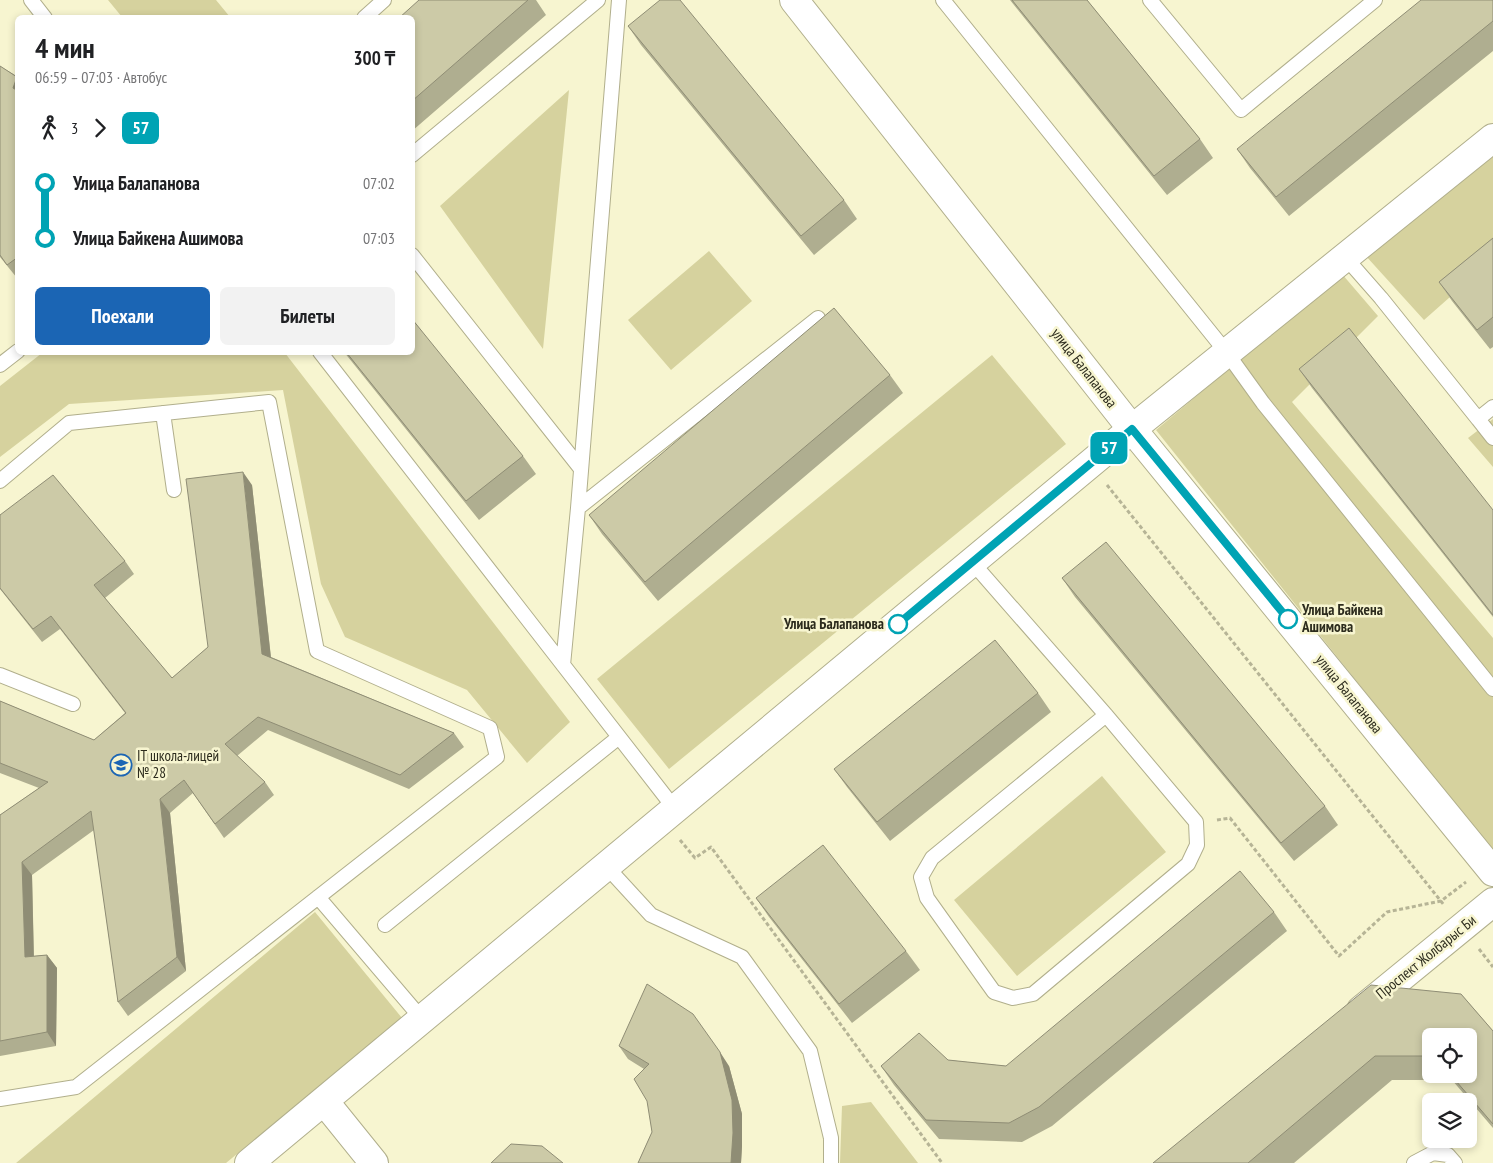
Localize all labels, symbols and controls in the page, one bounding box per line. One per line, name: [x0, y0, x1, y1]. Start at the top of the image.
text: 4 мин: [35, 29, 95, 66]
text: 300 ₸: [353, 46, 395, 70]
text: 06:59 – 07:03 · Автобус: [35, 67, 167, 87]
icon: walk: [35, 114, 63, 142]
icon: forward: [86, 114, 114, 142]
text: 57: [132, 116, 149, 139]
text: 3: [71, 118, 78, 138]
text: Улица Балапанова: [73, 171, 200, 195]
text: 07:02: [363, 173, 395, 193]
text: Улица Байкена Ашимова: [73, 226, 243, 250]
text: 07:03: [363, 228, 395, 248]
button: Поехали: [35, 287, 210, 345]
button: Билеты: [220, 287, 395, 345]
street label: улица Балапанова: [1047, 324, 1121, 411]
line badge: 57: [1086, 432, 1132, 464]
text: 57: [1100, 436, 1118, 459]
place label: Улица Байкена Ашимова: [1301, 600, 1383, 636]
marker: Улица Байкена Ашимова: [1278, 609, 1298, 629]
place label: Улица Балапанова: [783, 614, 884, 633]
marker: Улица Балапанова: [888, 614, 908, 634]
street label: улица Балапанова: [1312, 650, 1387, 737]
place label: IT школа-лицей № 28: [137, 746, 219, 782]
school or university icon: IT школа-лицей № 28: [109, 753, 133, 777]
street label: Проспект Жолбарыс Би: [1372, 910, 1480, 1003]
map controls: [1422, 1028, 1477, 1148]
button: locate: [1422, 1028, 1477, 1083]
button: layers: [1422, 1093, 1477, 1148]

